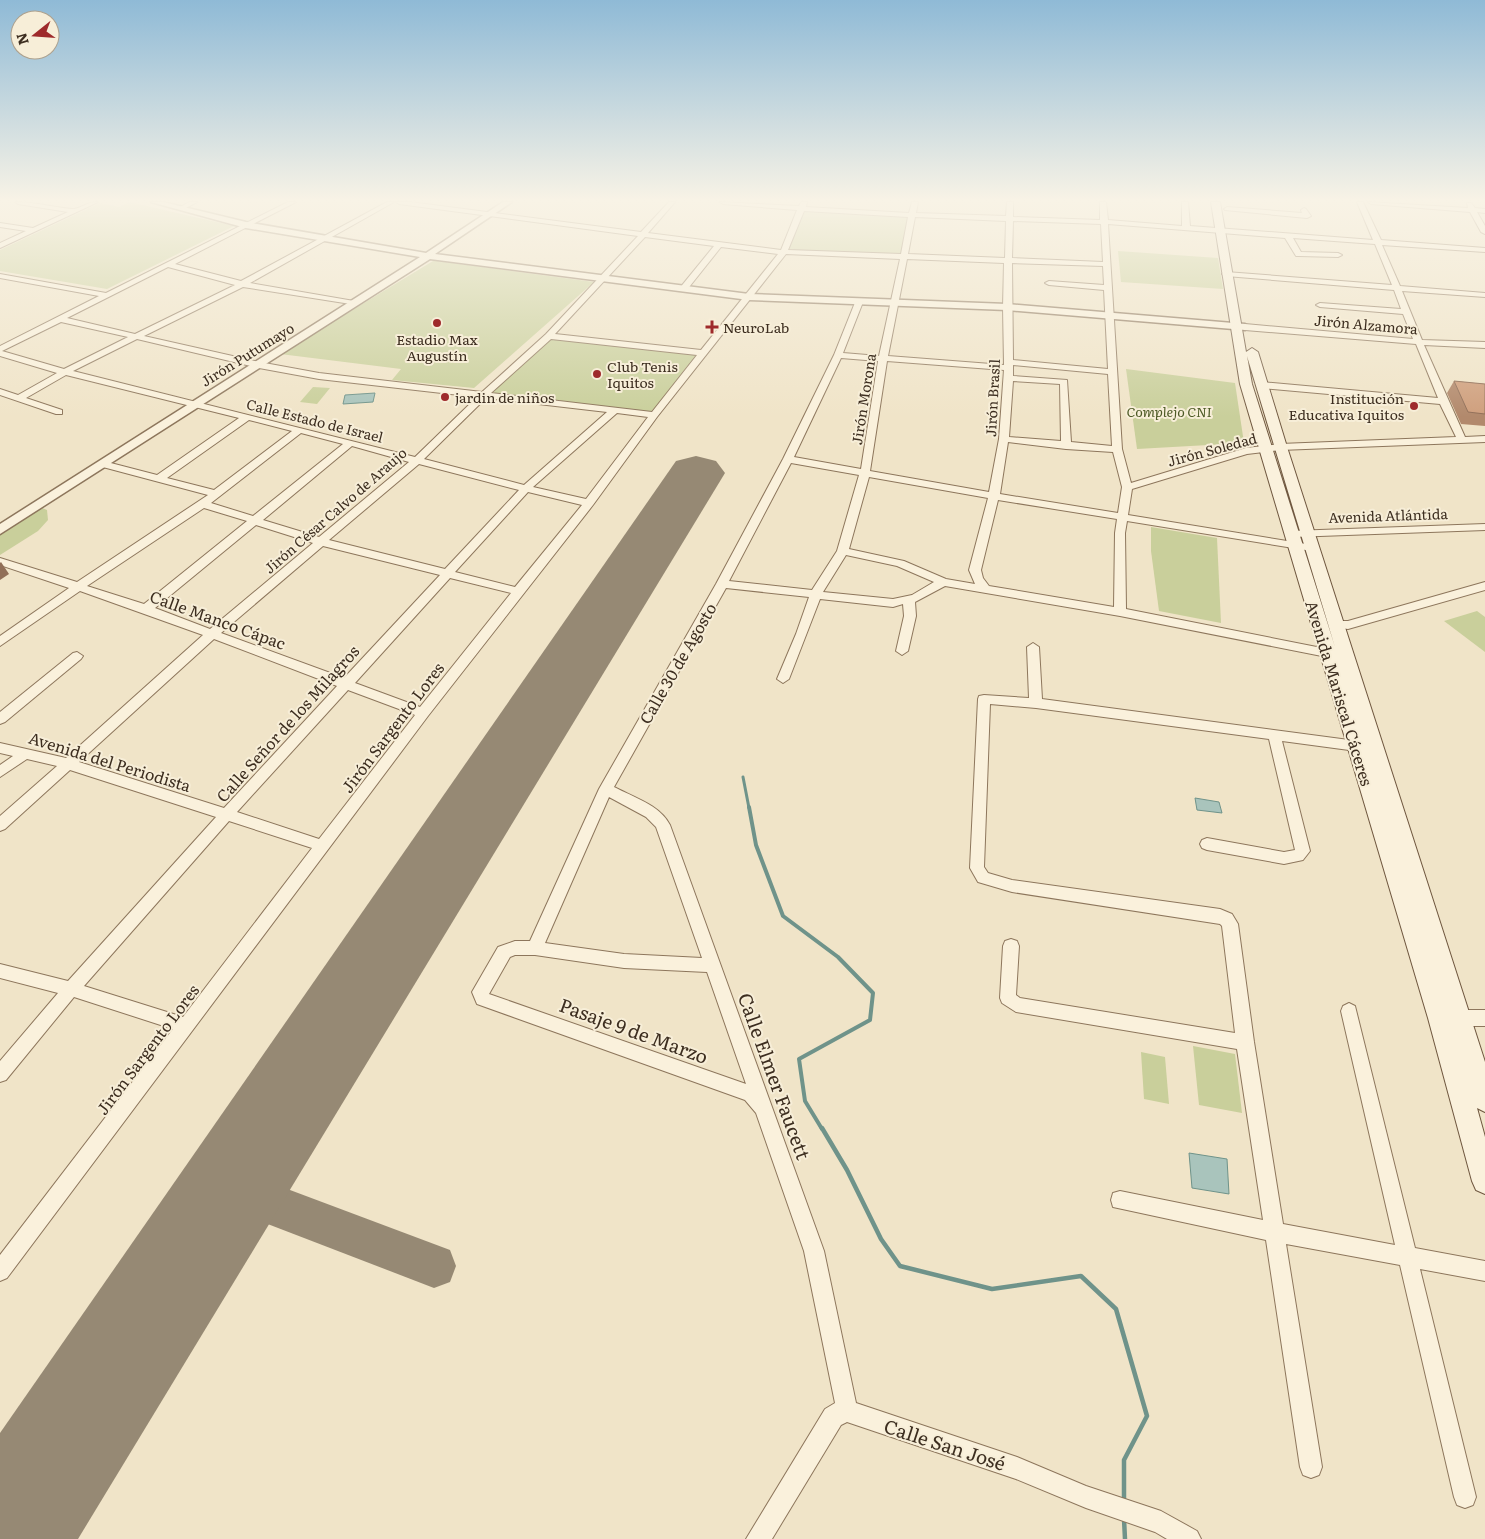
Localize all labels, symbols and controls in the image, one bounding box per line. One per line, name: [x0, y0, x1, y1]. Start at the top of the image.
north arrow: [10, 10, 60, 60]
text: N: [10, 30, 33, 48]
street label: Jirón Alzamora: [1313, 310, 1419, 339]
street label: Jirón Putumayo: [197, 317, 297, 391]
marker: Estadio Max Augustín: [431, 317, 443, 329]
place label: NeuroLab: [723, 317, 789, 337]
marker: NeuroLab: [705, 320, 719, 334]
place label: Estadio Max Augustín: [396, 329, 478, 365]
street label: Jirón Morona: [846, 351, 880, 446]
place label: Club Tenis Iquitos: [607, 356, 678, 392]
street label: Jirón Brasil: [980, 358, 1004, 437]
marker: Club Tenis Iquitos: [591, 368, 603, 380]
place label: jardin de niños: [455, 387, 554, 407]
place label: Institución Educativa Iquitos: [1289, 388, 1404, 424]
marker: jardin de niños: [439, 391, 451, 403]
street label: Calle Estado de Israel: [244, 393, 386, 447]
marker: Institución Educativa Iquitos: [1408, 400, 1420, 412]
park label: Complejo CNI: [1126, 401, 1212, 421]
street label: Jirón Soledad: [1165, 427, 1259, 471]
street label: Jirón César Calvo de Araujo: [259, 442, 411, 578]
street label: Avenida Atlántida: [1328, 503, 1449, 527]
street label: Calle Manco Cápac: [147, 583, 289, 655]
street label: Avenida Mariscal Cáceres: [1300, 597, 1380, 789]
street label: Calle 30 de Agosto: [633, 598, 721, 728]
street label: Calle Señor de los Milagros: [210, 639, 364, 807]
street label: Jirón Sargento Lores: [335, 657, 449, 797]
street label: Avenida del Periodista: [26, 725, 194, 797]
street label: Jirón Sargento Lores: [90, 979, 204, 1119]
street label: Calle Elmer Faucett: [732, 989, 818, 1164]
street label: Pasaje 9 de Marzo: [556, 990, 712, 1070]
street label: Calle San José: [881, 1411, 1009, 1477]

